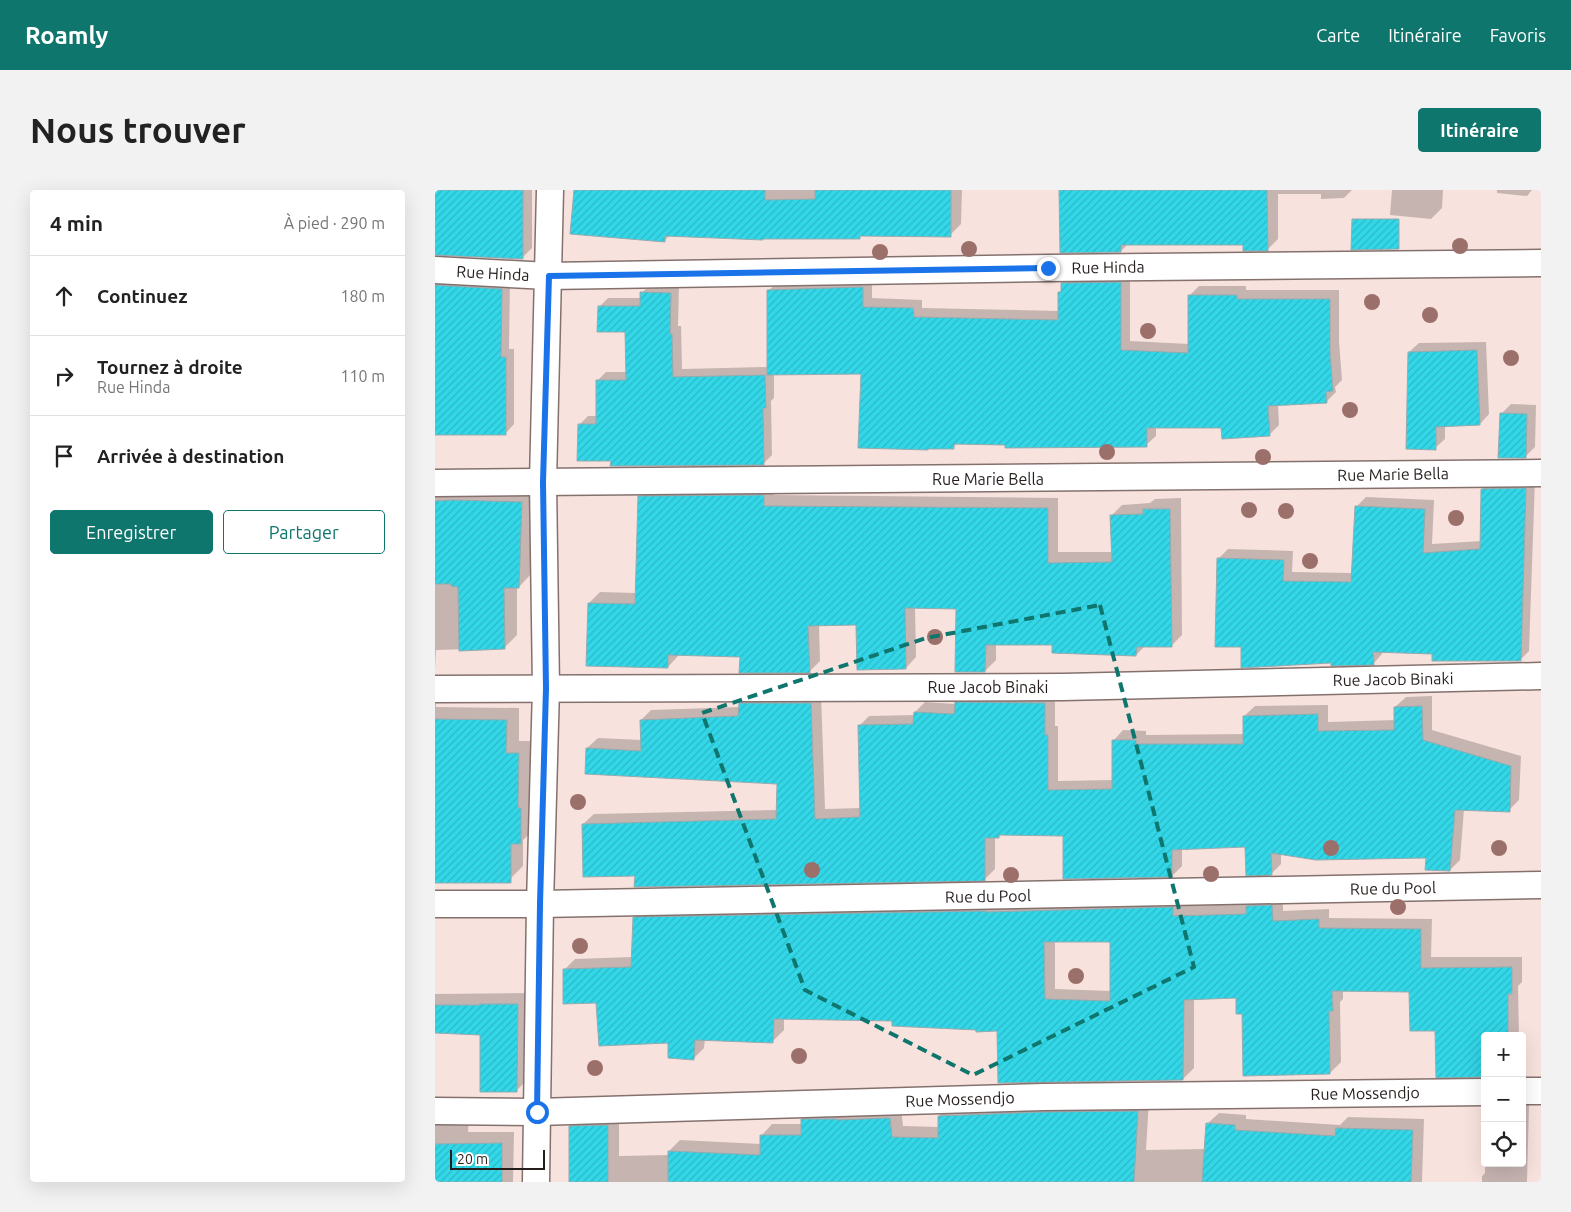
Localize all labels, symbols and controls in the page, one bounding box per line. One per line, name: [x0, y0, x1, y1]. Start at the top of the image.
text: Roamly: [25, 22, 108, 49]
text: Carte: [1316, 25, 1360, 45]
text: Itinéraire: [1388, 25, 1462, 45]
text: Favoris: [1490, 25, 1546, 45]
button: Itinéraire: [1418, 108, 1541, 152]
text: Nous trouver: [30, 110, 246, 150]
text: 4 min: [50, 211, 103, 235]
text: À pied · 290 m: [284, 214, 385, 232]
route end: [1037, 257, 1060, 280]
street label: Rue Hinda: [1071, 257, 1145, 277]
street label: Rue Hinda: [456, 262, 530, 284]
icon: ahead: [50, 282, 78, 310]
text: Continuez: [97, 285, 187, 307]
text: 180 m: [340, 287, 385, 305]
text: Tournez à droite: [97, 356, 243, 378]
icon: right: [50, 362, 78, 390]
text: 110 m: [340, 367, 385, 385]
text: Rue Hinda: [97, 378, 170, 396]
icon: arrive: [50, 442, 78, 470]
text: Arrivée à destination: [97, 445, 284, 467]
street label: Rue Marie Bella: [1337, 464, 1449, 484]
street label: Rue Marie Bella: [932, 470, 1044, 488]
button: Enregistrer: [50, 510, 213, 554]
button: Partager: [223, 510, 385, 554]
street label: Rue Jacob Binaki: [1332, 669, 1454, 689]
street label: Rue Jacob Binaki: [928, 678, 1048, 696]
street label: Rue du Pool: [1350, 878, 1436, 898]
street label: Rue du Pool: [945, 886, 1031, 906]
map controls: [1481, 1032, 1526, 1167]
button: +: [1481, 1032, 1526, 1077]
button: −: [1481, 1077, 1526, 1122]
street label: Rue Mossendjo: [1310, 1083, 1420, 1103]
street label: Rue Mossendjo: [905, 1088, 1015, 1110]
route start: [526, 1101, 549, 1124]
button: locate: [1481, 1122, 1526, 1167]
scale bar: [450, 1147, 545, 1170]
text: 20 m: [457, 1151, 488, 1167]

